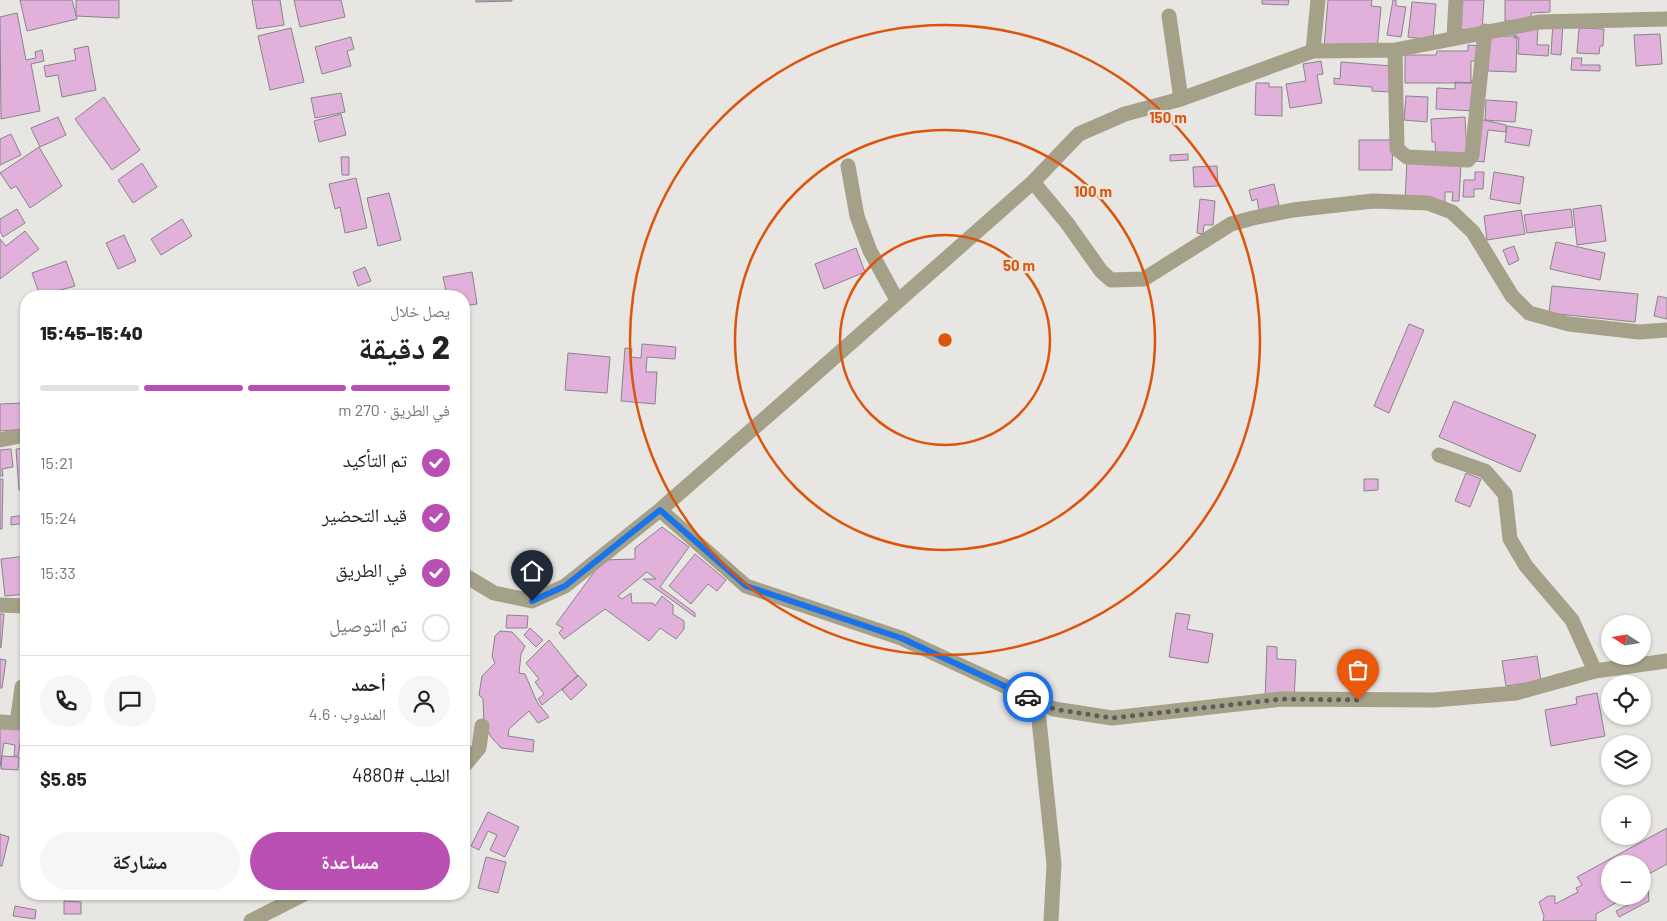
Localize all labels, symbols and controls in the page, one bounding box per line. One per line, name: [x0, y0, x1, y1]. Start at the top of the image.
text: 150 m: [1149, 108, 1187, 126]
text: 100 m: [1074, 182, 1112, 200]
text: 50 m: [1003, 256, 1035, 274]
text: يصل خلال: [390, 301, 450, 320]
text: 15:40–15:45: [40, 321, 143, 344]
text: 2 دقيقة: [358, 327, 450, 365]
centre of rings: [936, 331, 954, 349]
text: في الطريق · 270 m: [338, 400, 450, 419]
text: تم التأكيد: [343, 448, 407, 471]
icon: check: [422, 449, 450, 477]
text: 15:21: [40, 453, 73, 472]
text: قيد التحضير: [322, 503, 407, 526]
icon: check: [422, 504, 450, 532]
text: 15:24: [40, 508, 77, 527]
pin: [511, 550, 553, 601]
icon: home: [518, 557, 546, 585]
text: في الطريق: [335, 558, 407, 581]
icon: check: [422, 559, 450, 587]
text: 15:33: [40, 563, 76, 582]
text: تم التوصيل: [329, 613, 407, 636]
north arrow: [1601, 615, 1651, 665]
map controls: [1601, 615, 1651, 905]
pin: [1337, 649, 1379, 700]
icon: bag: [1344, 656, 1372, 684]
text: أحمد: [351, 672, 386, 695]
courier: [1003, 672, 1053, 722]
button: phone: [40, 675, 92, 727]
button: chat: [104, 675, 156, 727]
button: person: [398, 675, 450, 727]
button: locate: [1601, 675, 1651, 725]
icon: car: [1014, 683, 1042, 711]
text: المندوب · 4.6: [309, 704, 386, 723]
button: layers: [1601, 735, 1651, 785]
text: الطلب #4880: [352, 763, 450, 786]
text: $5.85: [40, 767, 87, 790]
button: +: [1601, 795, 1651, 845]
button: مشاركة: [40, 832, 240, 890]
button: مساعدة: [250, 832, 450, 890]
button: −: [1601, 855, 1651, 905]

